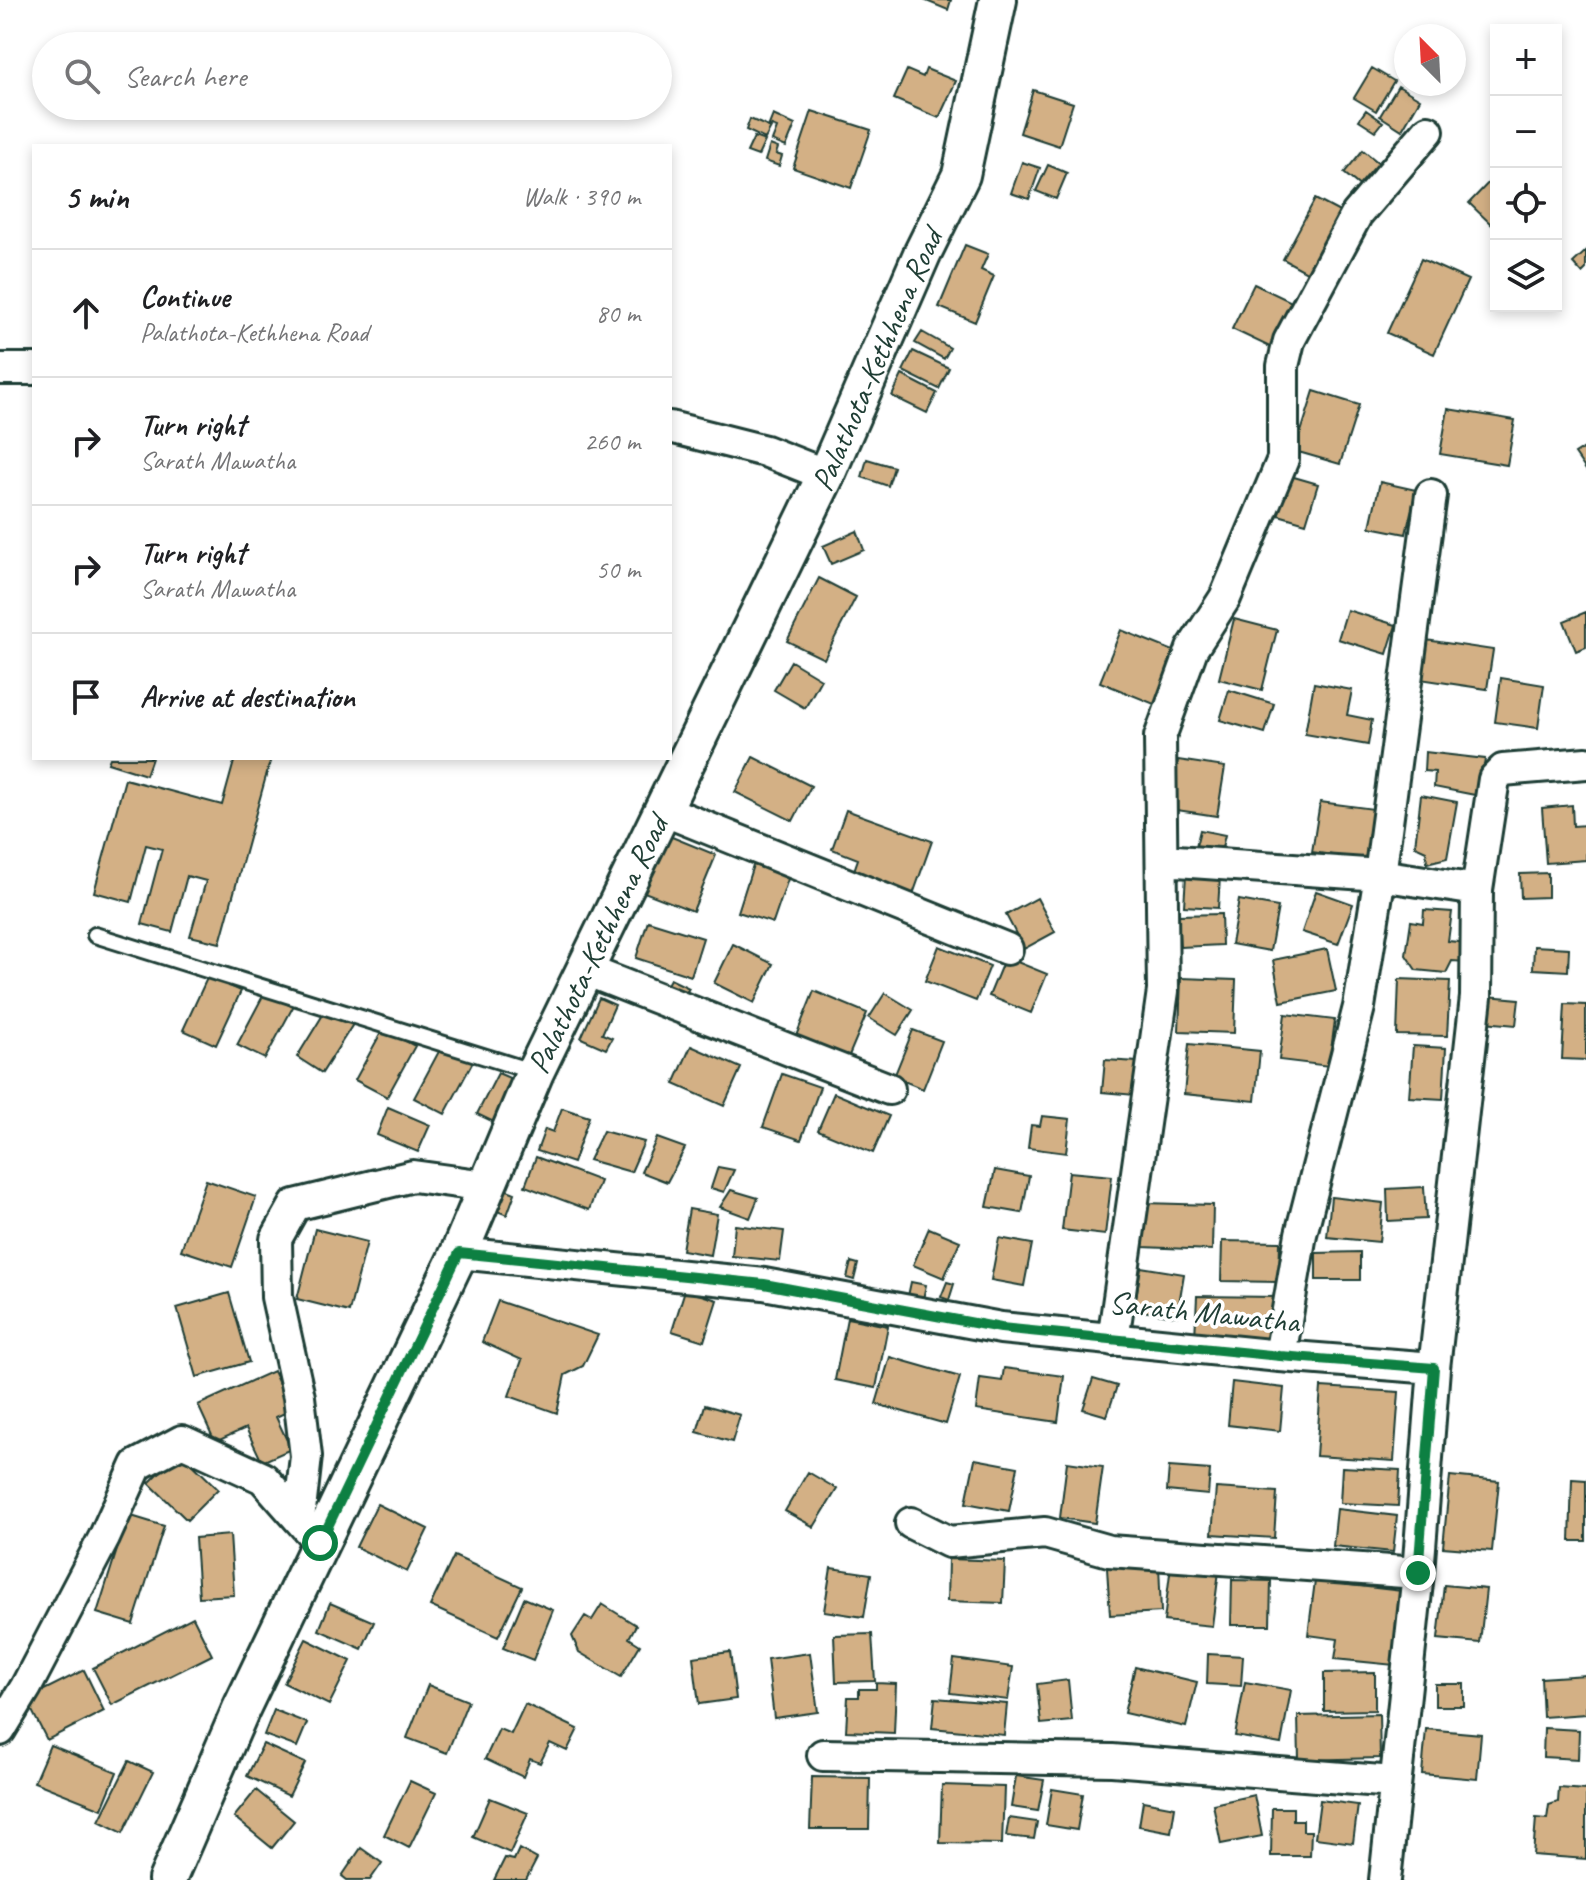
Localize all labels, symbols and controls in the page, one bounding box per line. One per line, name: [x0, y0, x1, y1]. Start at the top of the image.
north arrow: [1394, 24, 1466, 96]
map controls: [1490, 24, 1562, 312]
button: +: [1490, 24, 1562, 96]
search box: [32, 32, 672, 120]
icon: search: [60, 54, 104, 98]
text: Search here: [124, 57, 246, 95]
button: −: [1490, 96, 1562, 168]
button: locate: [1490, 168, 1562, 240]
text: 5 min: [64, 175, 129, 218]
text: Walk · 390 m: [523, 180, 640, 213]
street label: Palathota-Kethhena Road: [801, 217, 954, 497]
button: layers: [1490, 240, 1562, 312]
text: Continue: [140, 278, 230, 316]
icon: ahead: [64, 291, 108, 335]
text: 80 m: [596, 297, 640, 330]
text: Palathota-Kethhena Road: [140, 316, 368, 349]
text: Turn right: [140, 406, 245, 444]
icon: right: [64, 419, 108, 463]
text: 260 m: [584, 425, 640, 458]
text: Sarath Mawatha: [140, 444, 295, 477]
text: Turn right: [140, 534, 245, 572]
icon: right: [64, 547, 108, 591]
text: 50 m: [596, 553, 640, 586]
text: Sarath Mawatha: [140, 572, 295, 605]
icon: arrive: [64, 675, 108, 719]
text: Arrive at destination: [140, 678, 355, 716]
street label: Palathota-Kethhena Road: [517, 804, 680, 1080]
street label: Sarath Mawatha: [1107, 1282, 1303, 1343]
route start: [302, 1525, 338, 1561]
route end: [1400, 1555, 1436, 1591]

